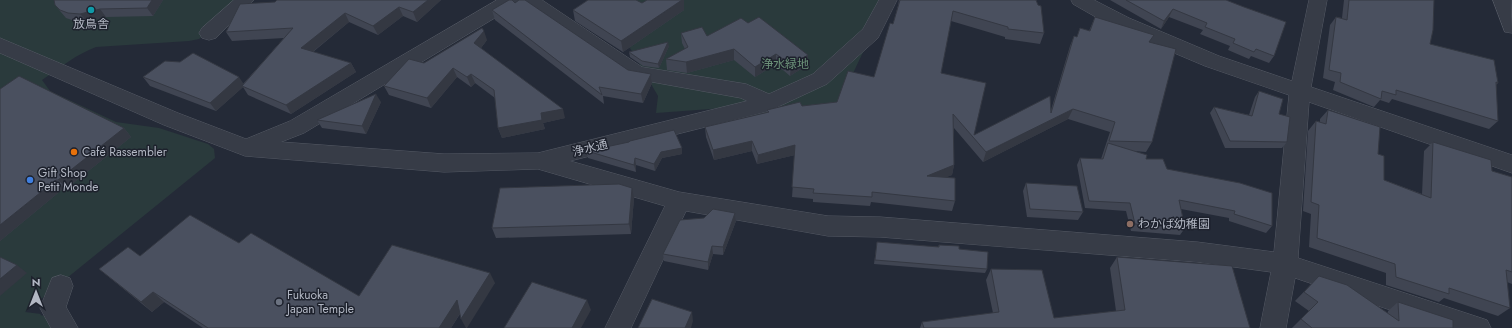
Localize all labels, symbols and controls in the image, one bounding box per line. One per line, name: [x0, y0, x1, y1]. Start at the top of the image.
marker: 放鳥舎: [86, 5, 96, 15]
place label: 放鳥舎: [73, 15, 109, 33]
park label: 浄水緑地: [761, 55, 809, 73]
street label: 浄水通: [570, 135, 610, 161]
place label: Café Rassembler: [82, 143, 168, 161]
marker: Café Rassembler: [69, 147, 79, 157]
place label: Gift Shop Petit Monde: [38, 164, 98, 196]
marker: Gift Shop Petit Monde: [25, 175, 35, 185]
place label: わかば幼稚園: [1138, 215, 1210, 233]
marker: わかば幼稚園: [1125, 219, 1135, 229]
north arrow: [16, 272, 56, 312]
text: N: [32, 274, 40, 290]
place label: Fukuoka Japan Temple: [285, 286, 354, 318]
marker: Fukuoka Japan Temple: [274, 297, 284, 307]

